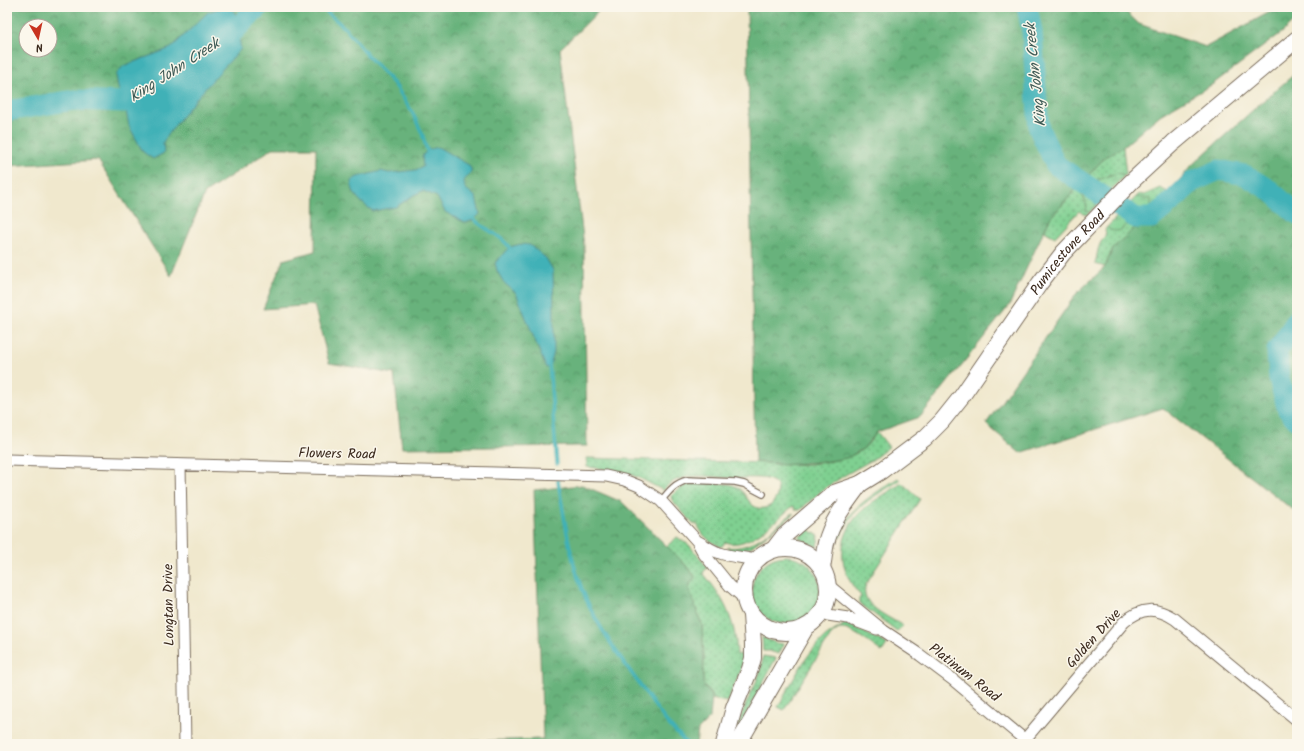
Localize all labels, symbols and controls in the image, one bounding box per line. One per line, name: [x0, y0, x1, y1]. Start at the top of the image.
north arrow: [18, 18, 58, 58]
water label: King John Creek: [1018, 20, 1053, 128]
water label: King John Creek: [124, 31, 226, 109]
text: N: [35, 37, 44, 56]
street label: Pumicestone Road: [1025, 204, 1112, 300]
street label: Flowers Road: [298, 442, 377, 466]
street label: Longtan Drive: [157, 563, 181, 646]
street label: Golden Drive: [1061, 603, 1127, 673]
street label: Platinum Road: [924, 638, 1006, 708]

